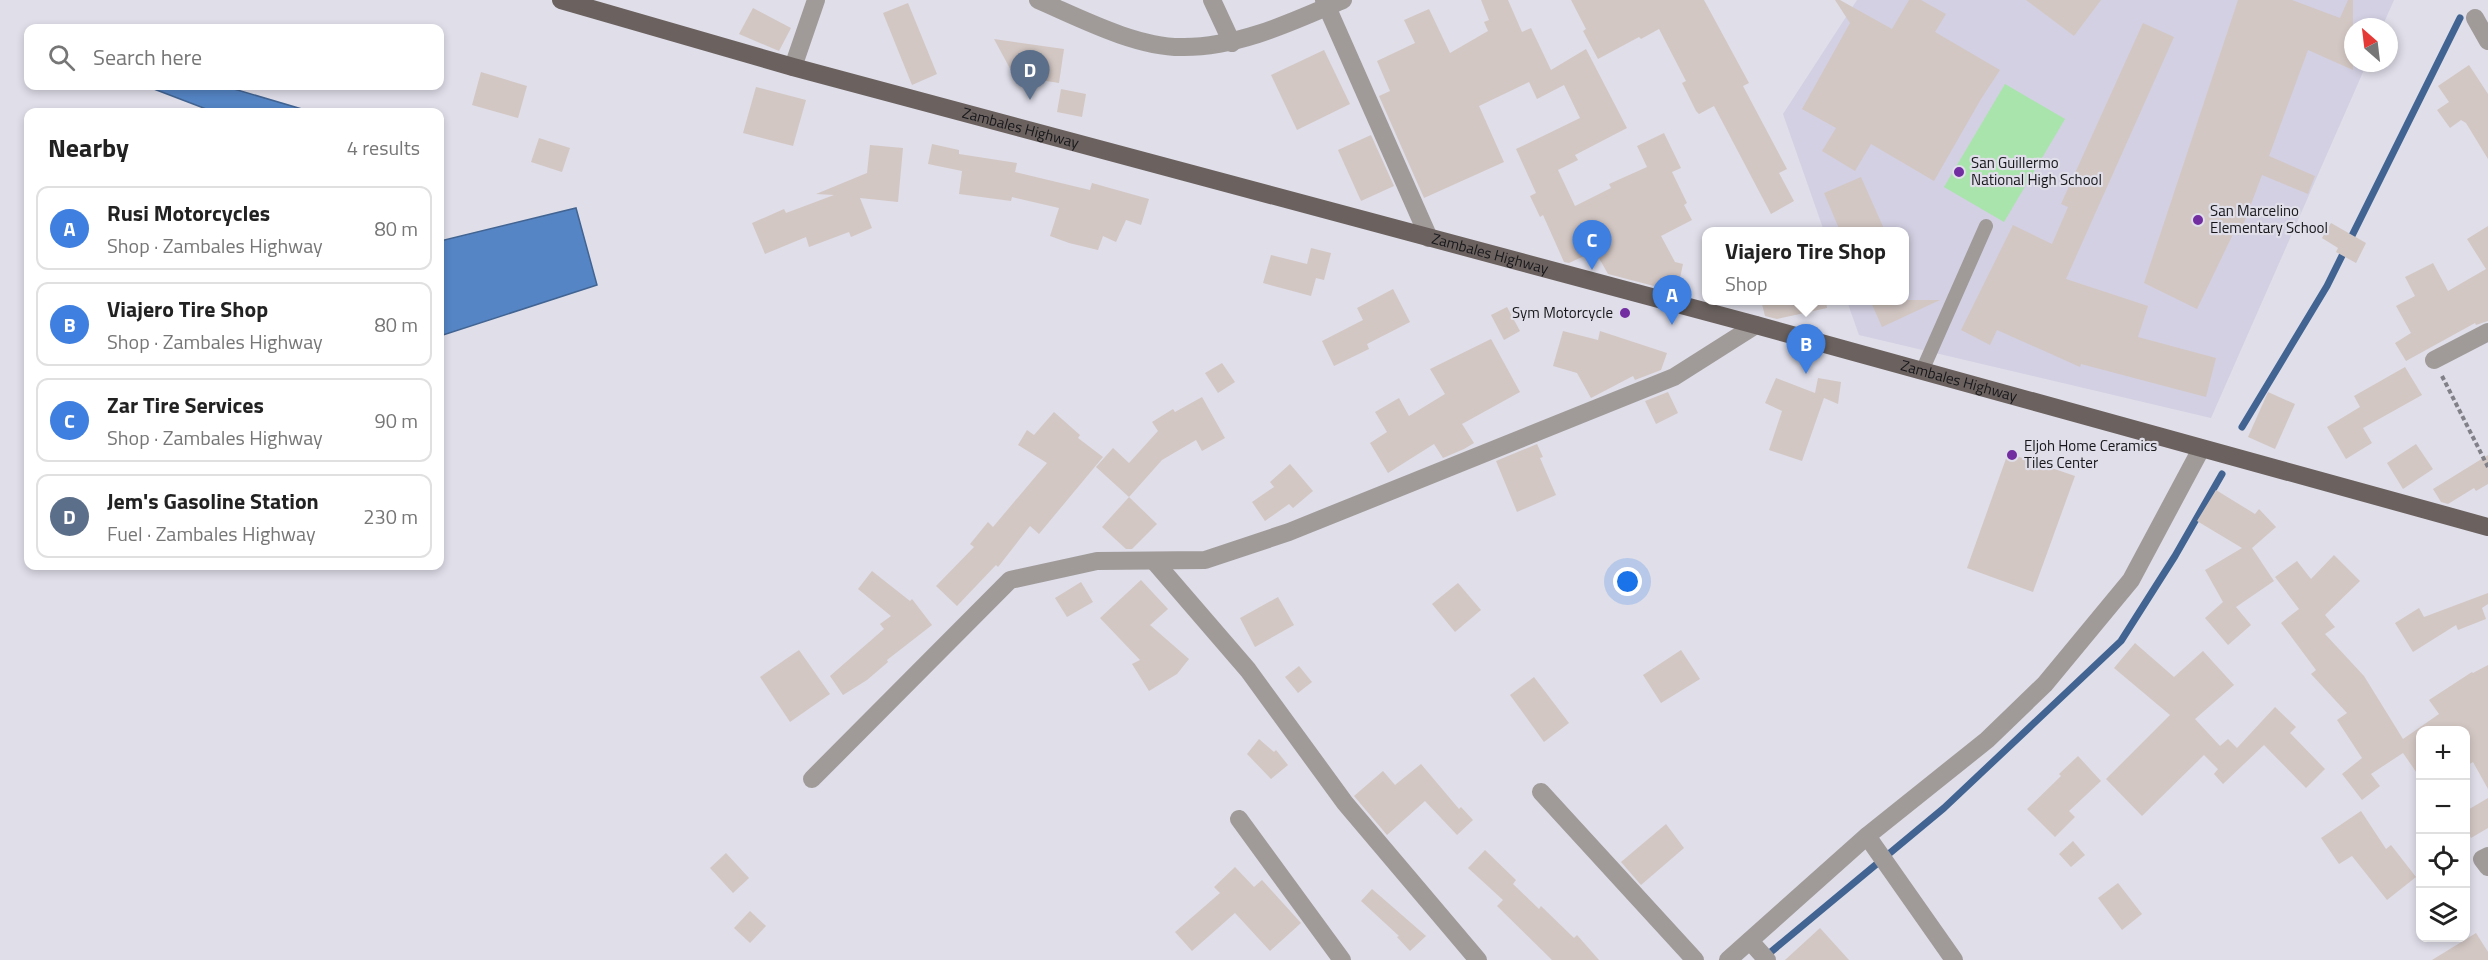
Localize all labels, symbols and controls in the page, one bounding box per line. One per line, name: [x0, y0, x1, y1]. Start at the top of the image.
north arrow: [2344, 18, 2398, 72]
search box: [24, 24, 444, 90]
text: Search here: [93, 40, 202, 74]
icon: search: [45, 41, 78, 74]
pin: D: [1010, 51, 1050, 100]
street label: Zambales Highway: [960, 101, 1082, 154]
text: Nearby: [48, 128, 129, 167]
text: 4 results: [347, 132, 420, 163]
place label: San Guillermo National High School: [1971, 151, 2102, 191]
marker: San Guillermo National High School: [1952, 165, 1966, 179]
text: Rusi Motorcycles: [107, 196, 270, 230]
place label: San Marcelino Elementary School: [2210, 199, 2328, 239]
text: A: [63, 213, 76, 244]
text: 80 m: [374, 213, 418, 244]
marker: San Marcelino Elementary School: [2191, 213, 2205, 227]
pin: C: [1572, 220, 1612, 270]
street label: Zambales Highway: [1429, 227, 1551, 280]
popup: [1702, 227, 1909, 305]
text: Shop · Zambales Highway: [107, 230, 323, 261]
text: Viajero Tire Shop: [1725, 234, 1886, 268]
text: Shop: [1725, 268, 1768, 299]
pin: A: [1652, 276, 1692, 325]
text: Viajero Tire Shop: [107, 292, 268, 326]
place label: Sym Motorcycle: [1512, 301, 1613, 324]
marker: Sym Motorcycle: [1618, 306, 1632, 320]
text: B: [63, 309, 76, 340]
text: 80 m: [374, 309, 418, 340]
pin: B: [1786, 324, 1826, 374]
text: Shop · Zambales Highway: [107, 326, 323, 357]
street label: Zambales Highway: [1898, 353, 2020, 408]
text: Zar Tire Services: [107, 388, 264, 422]
text: C: [64, 405, 75, 436]
text: 90 m: [374, 405, 418, 436]
text: Shop · Zambales Highway: [107, 422, 323, 453]
place label: Eljoh Home Ceramics Tiles Center: [2024, 434, 2157, 474]
marker: Eljoh Home Ceramics Tiles Center: [2005, 448, 2019, 462]
text: Jem's Gasoline Station: [107, 484, 319, 518]
text: D: [63, 501, 76, 532]
text: 230 m: [363, 501, 418, 532]
text: Fuel · Zambales Highway: [107, 518, 316, 549]
your location: [1613, 567, 1642, 596]
map controls: [2416, 726, 2470, 942]
button: +: [2416, 726, 2470, 780]
button: −: [2416, 780, 2470, 834]
button: locate: [2416, 834, 2470, 888]
button: layers: [2416, 888, 2470, 942]

